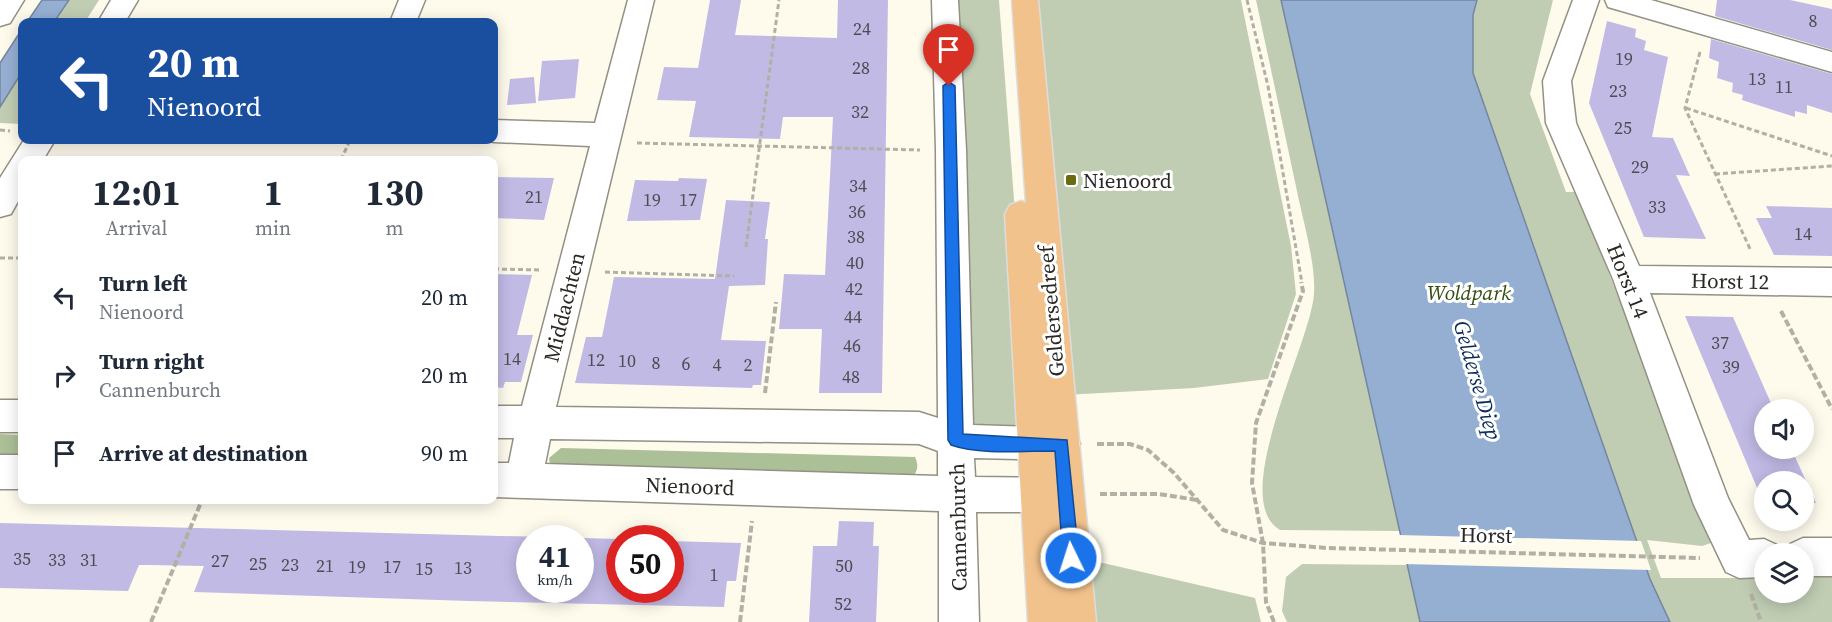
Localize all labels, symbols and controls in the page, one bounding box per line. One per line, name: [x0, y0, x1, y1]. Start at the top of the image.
house number: 8: [1809, 8, 1818, 33]
house number: 24: [853, 16, 871, 41]
pin: [923, 24, 974, 86]
text: 20 m: [147, 33, 240, 91]
icon: arrive: [932, 33, 965, 66]
icon: left: [48, 42, 126, 120]
house number: 19: [1615, 46, 1633, 71]
house number: 28: [852, 55, 870, 80]
house number: 13: [1748, 66, 1766, 91]
house number: 11: [1775, 74, 1793, 99]
house number: 23: [1609, 78, 1627, 103]
text: Nienoord: [147, 88, 261, 125]
house number: 32: [851, 99, 869, 124]
house number: 25: [1614, 115, 1632, 140]
house number: 29: [1631, 154, 1649, 179]
place label: Nienoord: [1083, 166, 1172, 195]
text: 12:01: [92, 168, 181, 217]
text: 1: [263, 168, 283, 217]
text: 130: [365, 168, 424, 217]
house number: 34: [849, 173, 867, 198]
marker: Nienoord: [1064, 173, 1078, 187]
house number: 21: [525, 184, 543, 209]
house number: 19: [643, 187, 661, 212]
house number: 17: [679, 187, 697, 212]
house number: 33: [1648, 194, 1666, 219]
house number: 36: [848, 199, 866, 224]
text: Arrival: [106, 214, 167, 242]
text: min: [255, 214, 291, 242]
text: m: [386, 214, 404, 242]
house number: 14: [1794, 221, 1812, 246]
house number: 38: [847, 224, 865, 249]
street label: Horst 14: [1600, 239, 1656, 323]
street label: Geldersedreef: [1031, 243, 1071, 378]
street label: Middachten: [536, 249, 592, 365]
house number: 40: [846, 250, 864, 275]
street label: Horst 12: [1691, 266, 1769, 296]
text: Turn left: [99, 268, 187, 298]
house number: 42: [845, 276, 863, 301]
park label: Woldpark: [1427, 278, 1511, 307]
icon: left: [48, 281, 81, 314]
text: 20 m: [421, 282, 468, 312]
text: Nienoord: [99, 298, 184, 326]
house number: 44: [844, 304, 862, 329]
water label: Gelderse Diep: [1447, 317, 1509, 443]
house number: 37: [1711, 330, 1729, 355]
house number: 46: [843, 333, 861, 358]
text: Turn right: [99, 346, 204, 376]
house number: 14: [503, 346, 521, 371]
house number: 12: [587, 347, 605, 372]
house number: 10: [618, 348, 636, 373]
house number: 8: [652, 350, 661, 375]
house number: 6: [682, 351, 691, 376]
house number: 4: [713, 352, 722, 377]
house number: 2: [744, 352, 753, 377]
house number: 39: [1722, 354, 1740, 379]
icon: right: [48, 359, 81, 392]
text: 20 m: [421, 360, 468, 390]
house number: 48: [842, 364, 860, 389]
text: Cannenburch: [99, 376, 221, 404]
map controls: [1754, 399, 1814, 603]
button: sound: [1754, 399, 1814, 459]
icon: arrive: [48, 437, 81, 470]
text: Arrive at destination: [99, 438, 308, 468]
text: 90 m: [421, 438, 468, 468]
street label: Cannenburch: [942, 463, 974, 591]
street label: Nienoord: [645, 470, 735, 502]
button: search: [1754, 471, 1814, 531]
street label: Horst: [1460, 520, 1513, 550]
speed limit sign: 50: [606, 525, 684, 603]
position arrow: [1039, 526, 1103, 590]
text: 41: [539, 536, 571, 577]
button: layers: [1754, 543, 1814, 603]
house number: 35: [13, 546, 31, 571]
house number: 33: [48, 547, 66, 572]
house number: 31: [80, 547, 98, 572]
house number: 27: [211, 548, 229, 573]
house number: 25: [249, 551, 267, 576]
house number: 23: [281, 552, 299, 577]
house number: 21: [316, 553, 334, 578]
house number: 50: [835, 553, 853, 578]
house number: 19: [348, 554, 366, 579]
house number: 17: [383, 554, 401, 579]
house number: 13: [454, 555, 472, 580]
house number: 15: [415, 556, 433, 581]
house number: 1: [710, 562, 719, 587]
text: km/h: [537, 569, 573, 590]
house number: 52: [834, 591, 852, 616]

